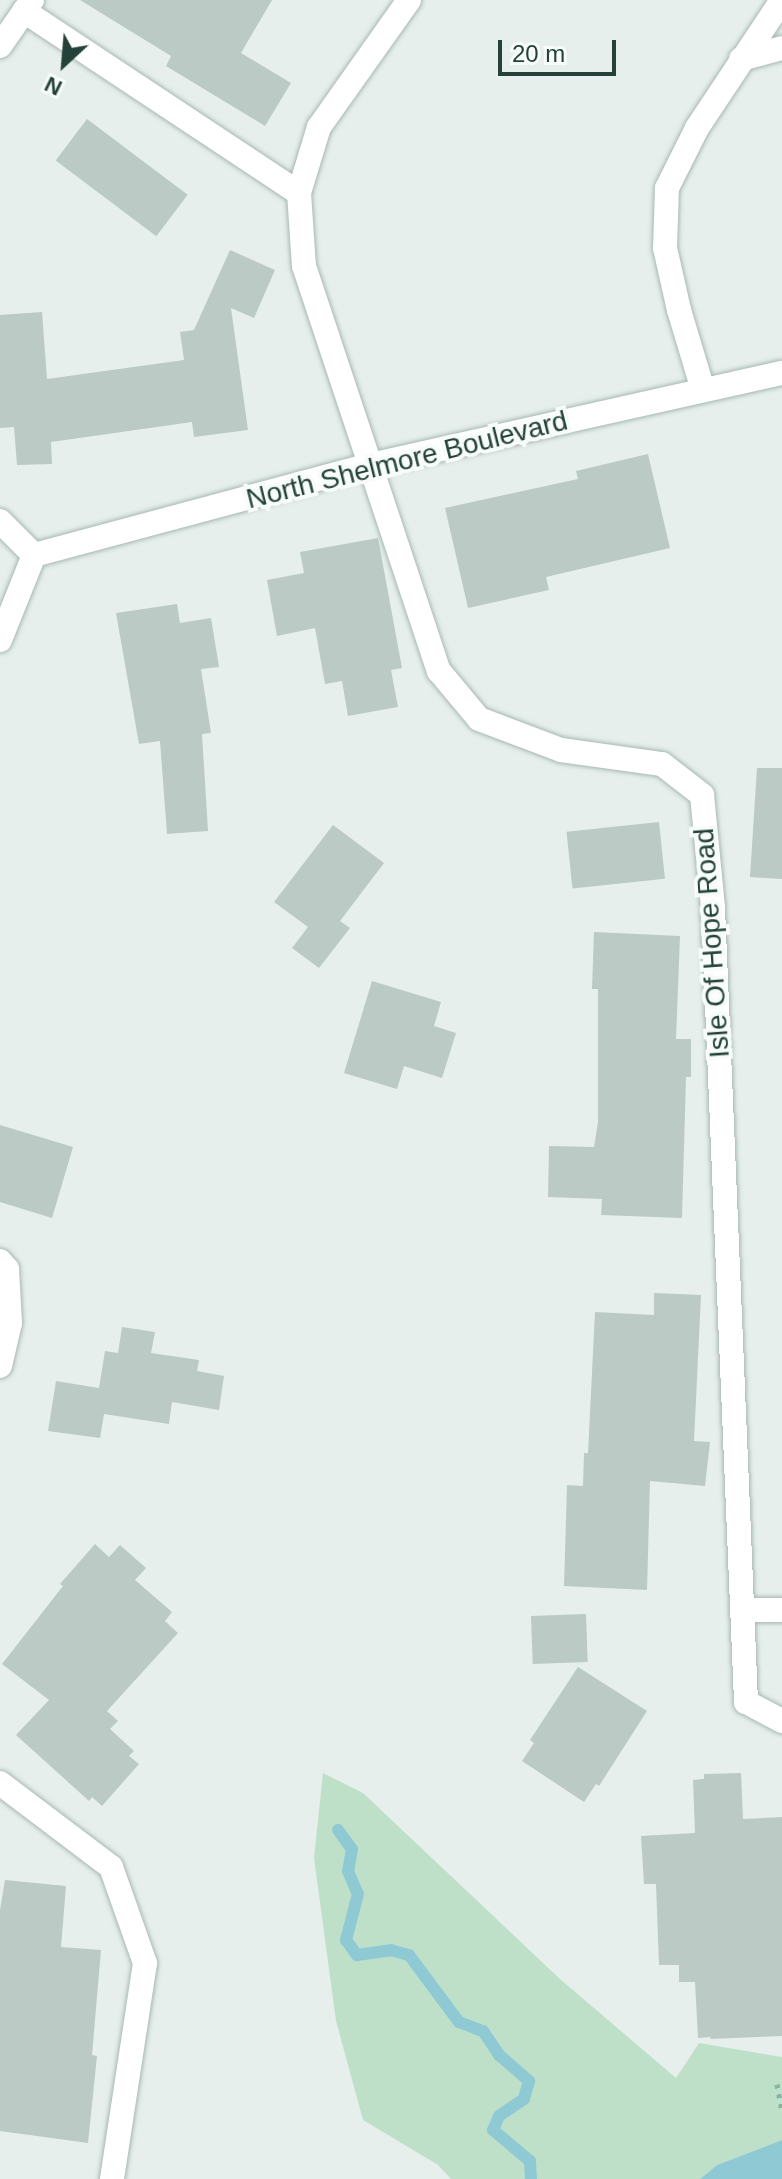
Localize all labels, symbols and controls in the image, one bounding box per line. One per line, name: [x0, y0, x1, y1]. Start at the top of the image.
north arrow: [24, 24, 104, 104]
scale bar: [502, 24, 620, 74]
text: 20 m: [512, 40, 565, 67]
text: N: [41, 71, 66, 101]
street label: North Shelmore Boulevard: [243, 404, 571, 516]
street label: Isle Of Hope Road: [687, 827, 737, 1059]

